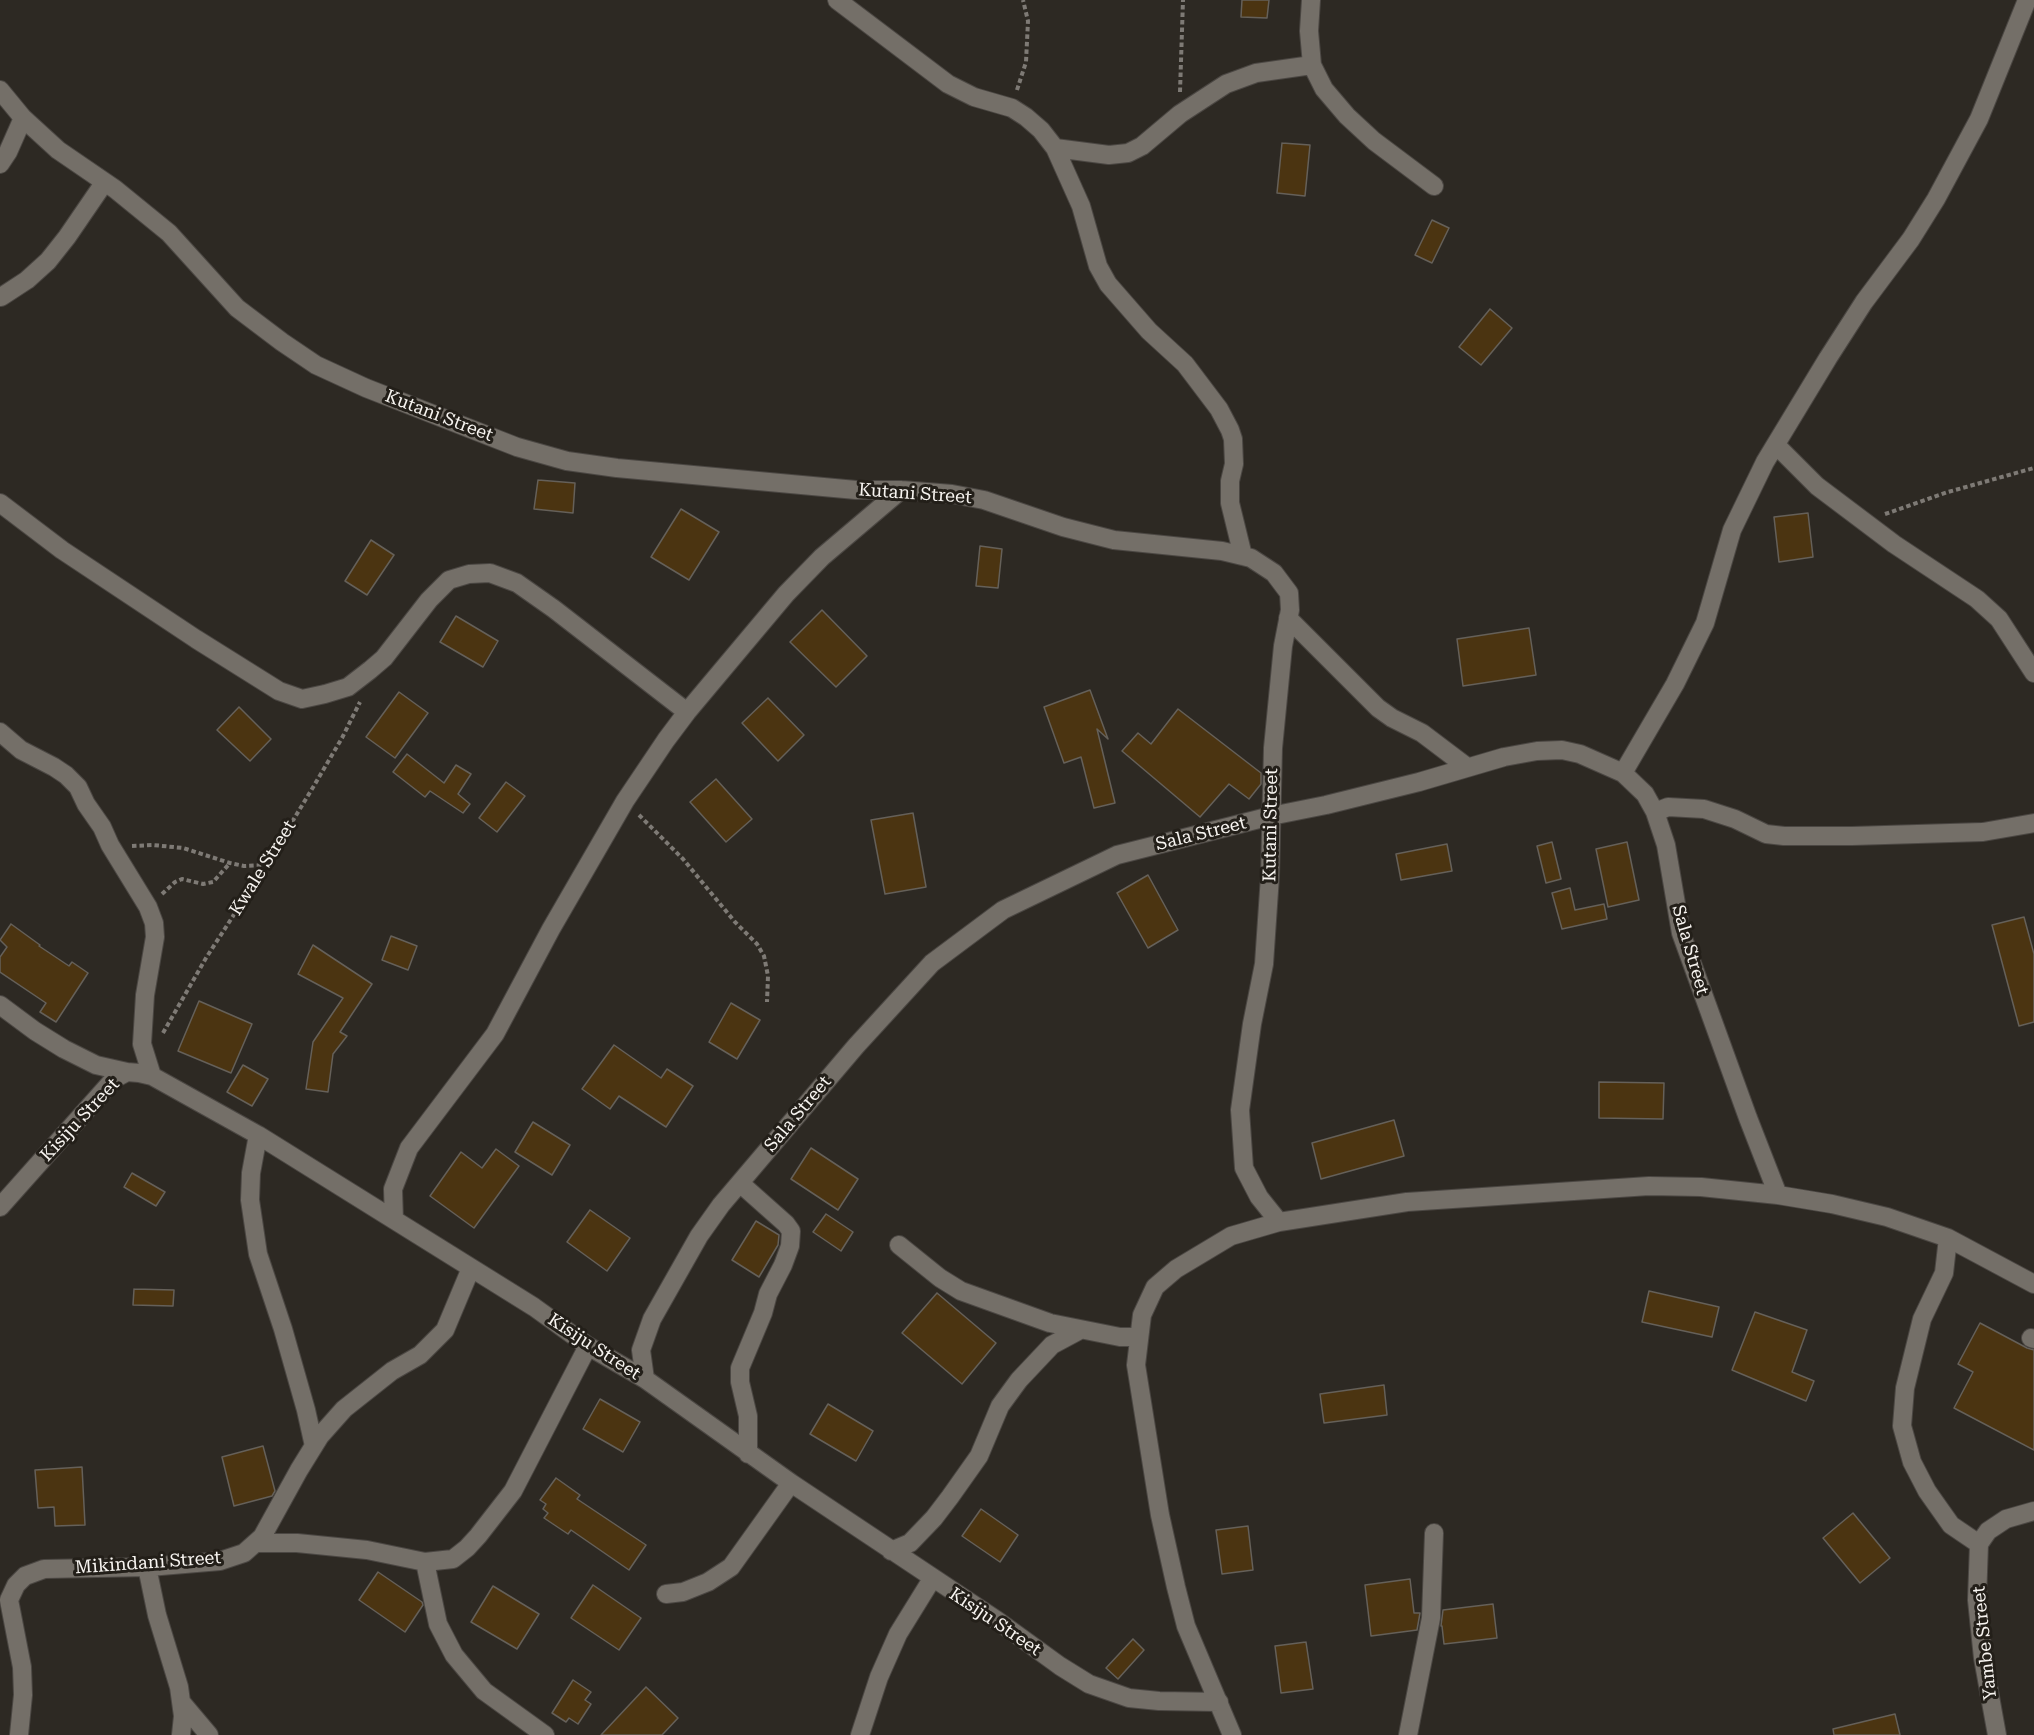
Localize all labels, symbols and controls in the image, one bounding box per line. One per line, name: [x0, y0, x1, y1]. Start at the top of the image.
street label: Kutani Street: [382, 386, 496, 446]
street label: Kutani Street: [858, 479, 972, 509]
street label: Kutani Street: [1259, 768, 1283, 882]
street label: Sala Street: [1153, 812, 1249, 856]
street label: Kwale Street: [225, 816, 301, 920]
street label: Sala Street: [1667, 903, 1713, 997]
street label: Sala Street: [760, 1072, 836, 1156]
street label: Kisiju Street: [36, 1074, 124, 1166]
street label: Kisiju Street: [544, 1309, 644, 1385]
street label: Mikindani Street: [74, 1547, 222, 1579]
street label: Kisiju Street: [945, 1583, 1045, 1661]
street label: Yambe Street: [1968, 1585, 2002, 1701]

